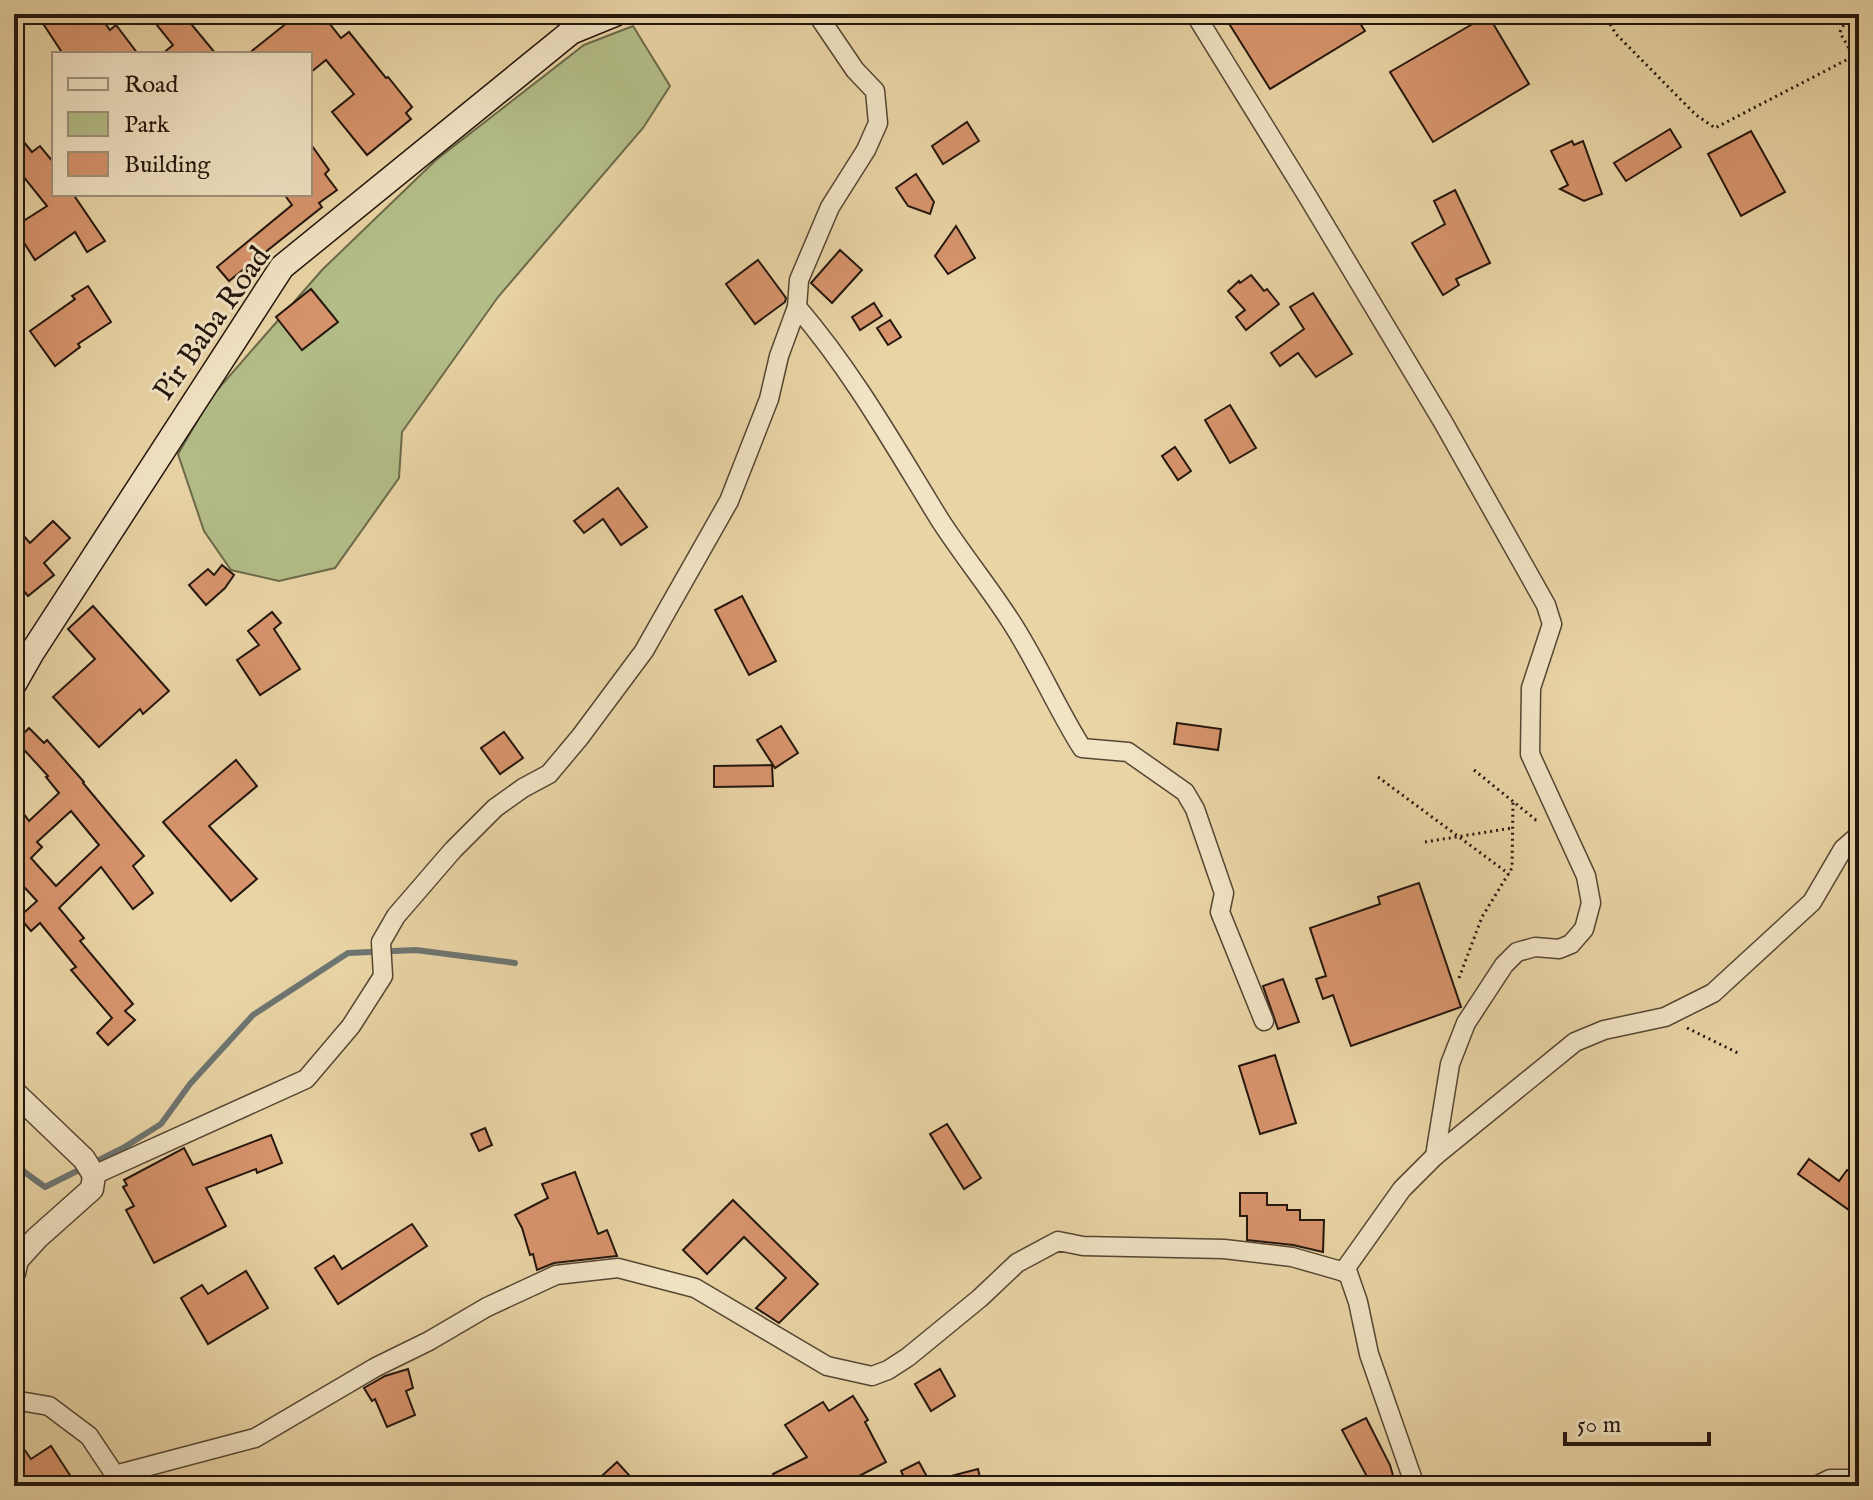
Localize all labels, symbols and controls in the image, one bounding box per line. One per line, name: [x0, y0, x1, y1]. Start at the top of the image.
legend: [52, 52, 312, 196]
text: Road: [124, 70, 178, 101]
text: Park: [124, 110, 170, 141]
text: Building: [124, 150, 211, 181]
street label: Pir Baba Road: [146, 239, 280, 408]
scale bar: [1565, 1396, 1709, 1446]
text: 50 m: [1577, 1410, 1621, 1441]

